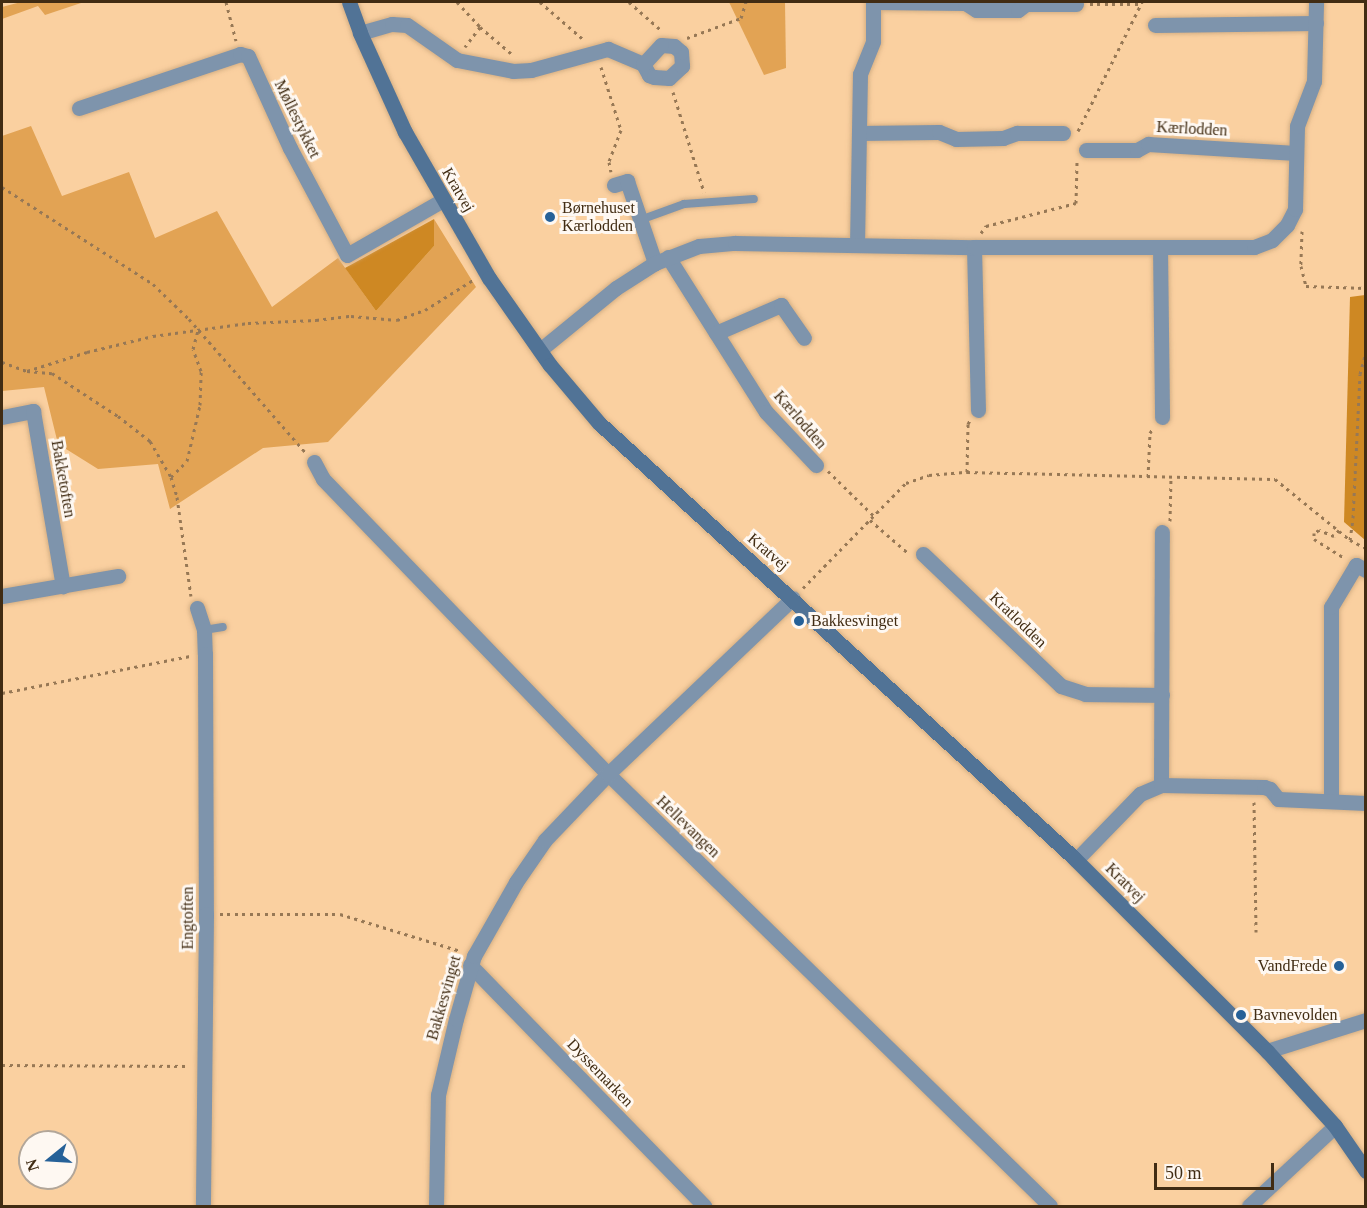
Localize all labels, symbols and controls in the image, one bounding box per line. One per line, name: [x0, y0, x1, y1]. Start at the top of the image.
street label: Møllestykket: [270, 77, 324, 161]
street label: Kærlodden: [1156, 118, 1228, 140]
street label: Kratvej: [438, 164, 478, 216]
place label: Børnehuset Kærlodden: [562, 198, 635, 236]
marker: Børnehuset Kærlodden: [543, 210, 557, 224]
street label: Kærlodden: [769, 387, 831, 453]
street label: Bakketoften: [47, 439, 79, 519]
street label: Kratvej: [744, 529, 792, 575]
street label: Kratlodden: [985, 588, 1051, 652]
place label: Bakkesvinget: [811, 611, 898, 631]
marker: Bakkesvinget: [792, 614, 806, 628]
street label: Hellevangen: [652, 792, 724, 862]
street label: Kratvej: [1101, 859, 1149, 907]
street label: Engtoften: [178, 886, 198, 950]
street label: Bakkesvinget: [423, 953, 465, 1043]
place label: VandFrede: [1258, 956, 1327, 976]
marker: VandFrede: [1332, 959, 1346, 973]
place label: Bavnevolden: [1253, 1005, 1337, 1025]
marker: Bavnevolden: [1234, 1008, 1248, 1022]
street label: Dyssemarken: [563, 1035, 637, 1111]
north arrow: [18, 1130, 78, 1190]
scale bar: [1157, 1151, 1277, 1189]
text: N: [22, 1157, 42, 1173]
text: 50 m: [1165, 1163, 1202, 1183]

